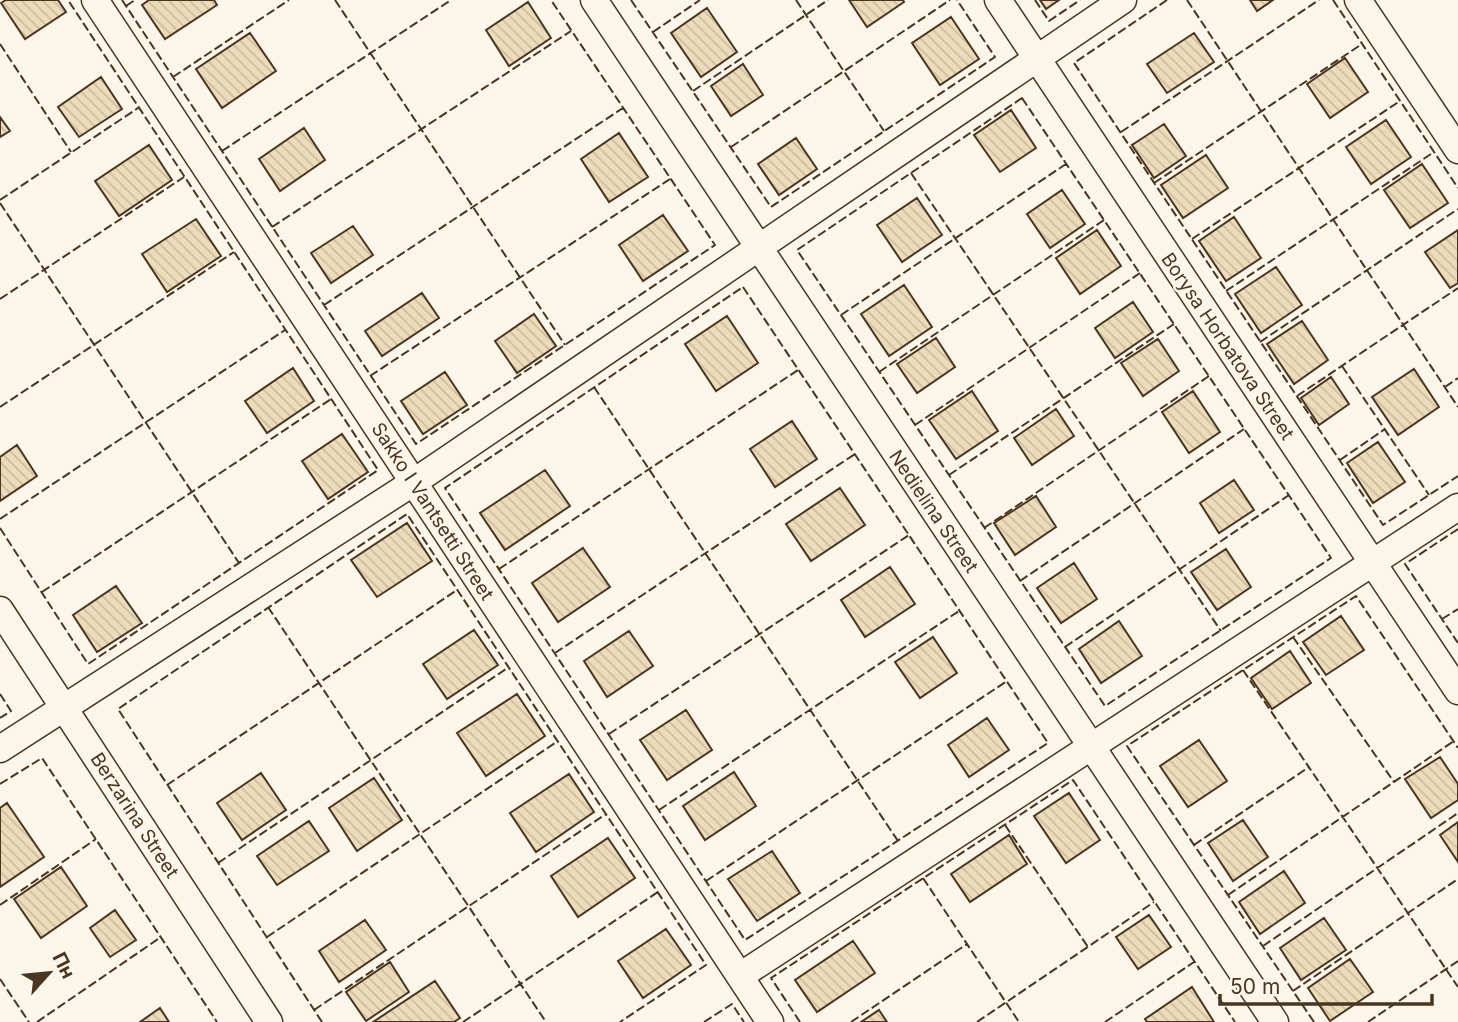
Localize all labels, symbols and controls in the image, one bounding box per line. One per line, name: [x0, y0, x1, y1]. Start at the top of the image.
street label: Borysa Horbatova Street: [1156, 248, 1299, 444]
street label: Sakko I Vantsetti Street: [367, 418, 499, 604]
street label: Nedielina Street: [884, 446, 983, 577]
street label: Berzarina Street: [86, 748, 184, 882]
north arrow: [14, 938, 84, 1008]
text: Пн: [48, 949, 80, 982]
scale bar: [1220, 962, 1432, 1006]
text: 50 m: [1230, 974, 1280, 999]

